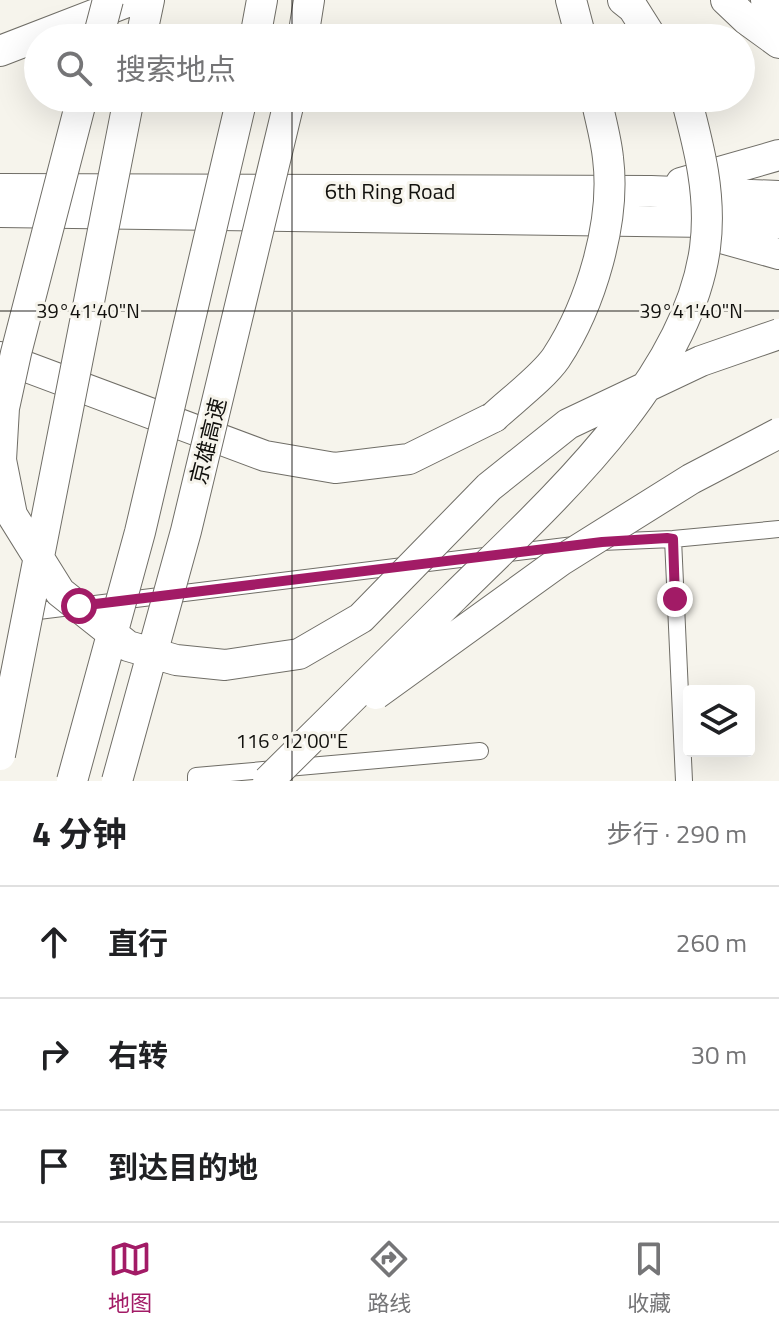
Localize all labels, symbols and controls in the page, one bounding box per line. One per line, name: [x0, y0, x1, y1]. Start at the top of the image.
search box: [24, 24, 755, 112]
icon: search: [52, 46, 96, 90]
text: 搜索地点: [116, 46, 236, 92]
street label: 6th Ring Road: [325, 174, 455, 208]
text: 39°41'40"N: [36, 295, 140, 326]
text: 39°41'40"N: [639, 295, 743, 326]
street label: 京雄高速: [181, 394, 235, 488]
route end: [657, 581, 693, 617]
route start: [61, 588, 97, 624]
map controls: [683, 685, 755, 757]
button: layers: [683, 685, 755, 757]
text: 116°12'00"E: [236, 725, 348, 756]
text: 4 分钟: [32, 807, 127, 859]
text: 步行 · 290 m: [607, 814, 747, 853]
icon: ahead: [32, 920, 76, 964]
text: 直行: [108, 920, 168, 966]
text: 260 m: [676, 923, 747, 962]
icon: right: [32, 1032, 76, 1076]
text: 右转: [108, 1032, 168, 1078]
text: 30 m: [690, 1035, 747, 1074]
icon: arrive: [32, 1144, 76, 1188]
text: 到达目的地: [108, 1144, 258, 1190]
tab: 地图: [108, 1237, 152, 1320]
tab: 路线: [367, 1237, 411, 1320]
tab: 收藏: [627, 1237, 671, 1320]

